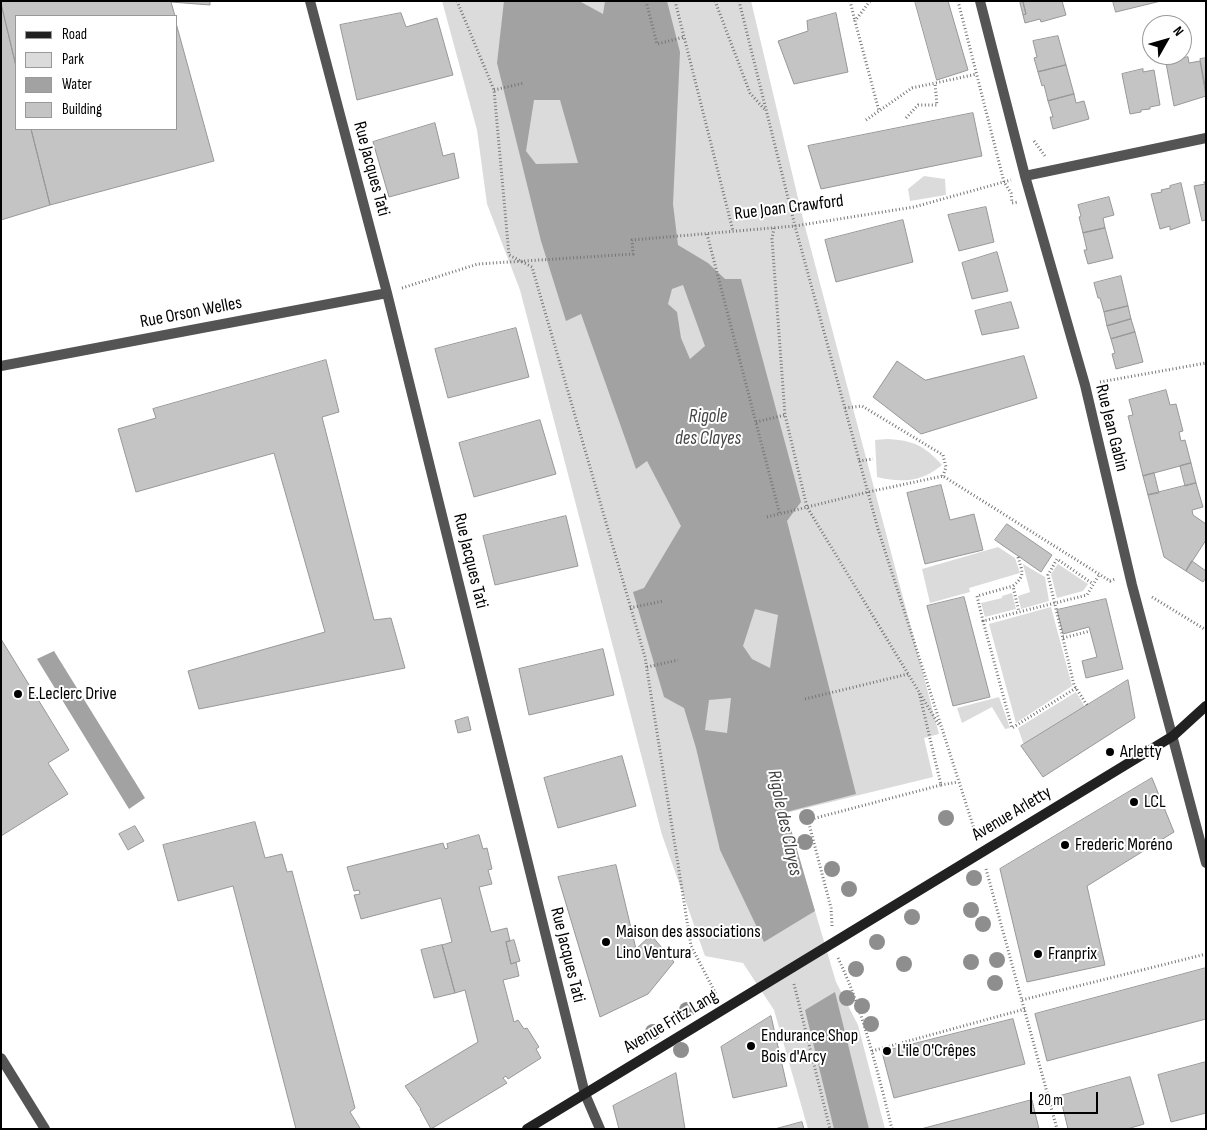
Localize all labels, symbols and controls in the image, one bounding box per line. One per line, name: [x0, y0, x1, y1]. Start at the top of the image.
legend: [15, 15, 178, 130]
north arrow: [1142, 15, 1192, 65]
text: N: [1169, 23, 1187, 39]
text: Road: [62, 25, 87, 44]
text: Park: [62, 50, 84, 69]
text: Water: [62, 75, 92, 94]
text: Building: [62, 100, 102, 119]
street label: Rue Jacques Tati: [348, 119, 394, 219]
street label: Rue Joan Crawford: [733, 191, 845, 225]
street label: Rue Orson Welles: [138, 293, 244, 333]
street label: Rue Jean Gabin: [1090, 382, 1132, 474]
water label: Rigole des Clayes: [675, 406, 741, 450]
street label: Rue Jacques Tati: [448, 511, 492, 611]
place label: E.Leclerc Drive: [28, 683, 117, 705]
marker: E.Leclerc Drive: [12, 688, 24, 700]
place label: Arletty: [1120, 741, 1162, 763]
marker: Arletty: [1104, 746, 1116, 758]
water label: Rigole des Clayes: [762, 768, 806, 878]
street label: Avenue Arletty: [968, 782, 1056, 846]
place label: LCL: [1144, 791, 1166, 813]
marker: LCL: [1128, 796, 1140, 808]
place label: Frederic Moréno: [1075, 834, 1173, 856]
marker: Frederic Moréno: [1059, 839, 1071, 851]
street label: Rue Jacques Tati: [545, 905, 589, 1005]
place label: Maison des associations Lino Ventura: [616, 921, 761, 964]
marker: Maison des associations Lino Ventura: [600, 936, 612, 948]
place label: Franprix: [1048, 943, 1097, 965]
marker: Franprix: [1032, 948, 1044, 960]
street label: Avenue Fritz Lang: [620, 986, 722, 1058]
place label: Endurance Shop Bois d'Arcy: [761, 1025, 858, 1068]
marker: Endurance Shop Bois d'Arcy: [745, 1040, 757, 1052]
place label: L'ile O'Crêpes: [897, 1040, 976, 1062]
marker: L'ile O'Crêpes: [881, 1045, 893, 1057]
scale bar: [1032, 1082, 1100, 1114]
text: 20 m: [1038, 1091, 1063, 1110]

